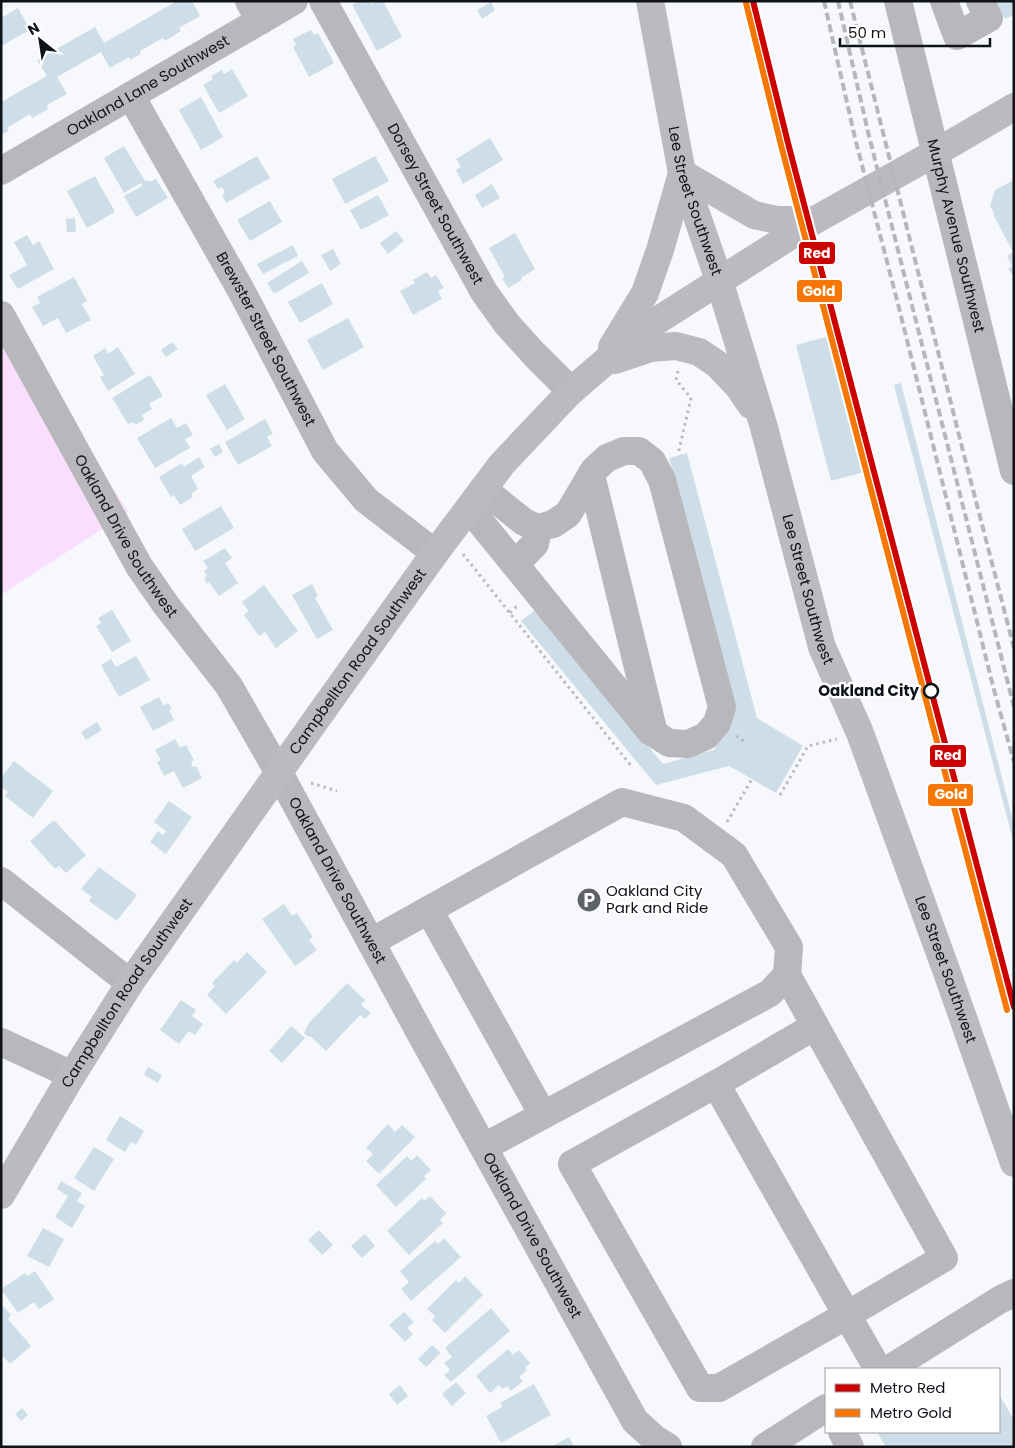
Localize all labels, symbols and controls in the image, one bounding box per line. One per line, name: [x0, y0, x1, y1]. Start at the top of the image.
north arrow: [15, 15, 65, 65]
scale bar: [840, 15, 990, 47]
text: N: [24, 17, 43, 40]
text: 50 m: [848, 22, 886, 43]
street label: Oakland Lane Southwest: [63, 30, 233, 141]
street label: Dorsey Street Southwest: [383, 119, 489, 288]
street label: Lee Street Southwest: [663, 124, 728, 278]
street label: Murphy Avenue Southwest: [922, 137, 990, 335]
line badge: Red: [798, 241, 836, 265]
text: Red: [803, 243, 831, 263]
street label: Brewster Street Southwest: [211, 248, 321, 430]
line badge: Gold: [796, 279, 843, 303]
text: Gold: [802, 281, 836, 301]
street label: Oakland Drive Southwest: [70, 450, 183, 622]
street label: Lee Street Southwest: [777, 512, 839, 668]
street label: Campbellton Road Southwest: [284, 564, 431, 759]
place label: Oakland City: [818, 680, 920, 701]
marker: Oakland City: [923, 683, 939, 699]
line badge: Red: [929, 744, 967, 768]
text: Red: [934, 745, 962, 765]
line badge: Gold: [927, 783, 974, 807]
text: Gold: [934, 784, 968, 804]
street label: Oakland Drive Southwest: [284, 793, 392, 967]
place label: Oakland City Park and Ride: [606, 880, 708, 918]
parking icon: Oakland City Park and Ride: [576, 887, 602, 913]
street label: Lee Street Southwest: [910, 893, 982, 1046]
street label: Campbellton Road Southwest: [56, 894, 197, 1092]
street label: Oakland Drive Southwest: [478, 1148, 587, 1322]
legend: [825, 1368, 1000, 1433]
text: Metro Red: [870, 1377, 945, 1398]
text: Metro Gold: [870, 1402, 952, 1423]

